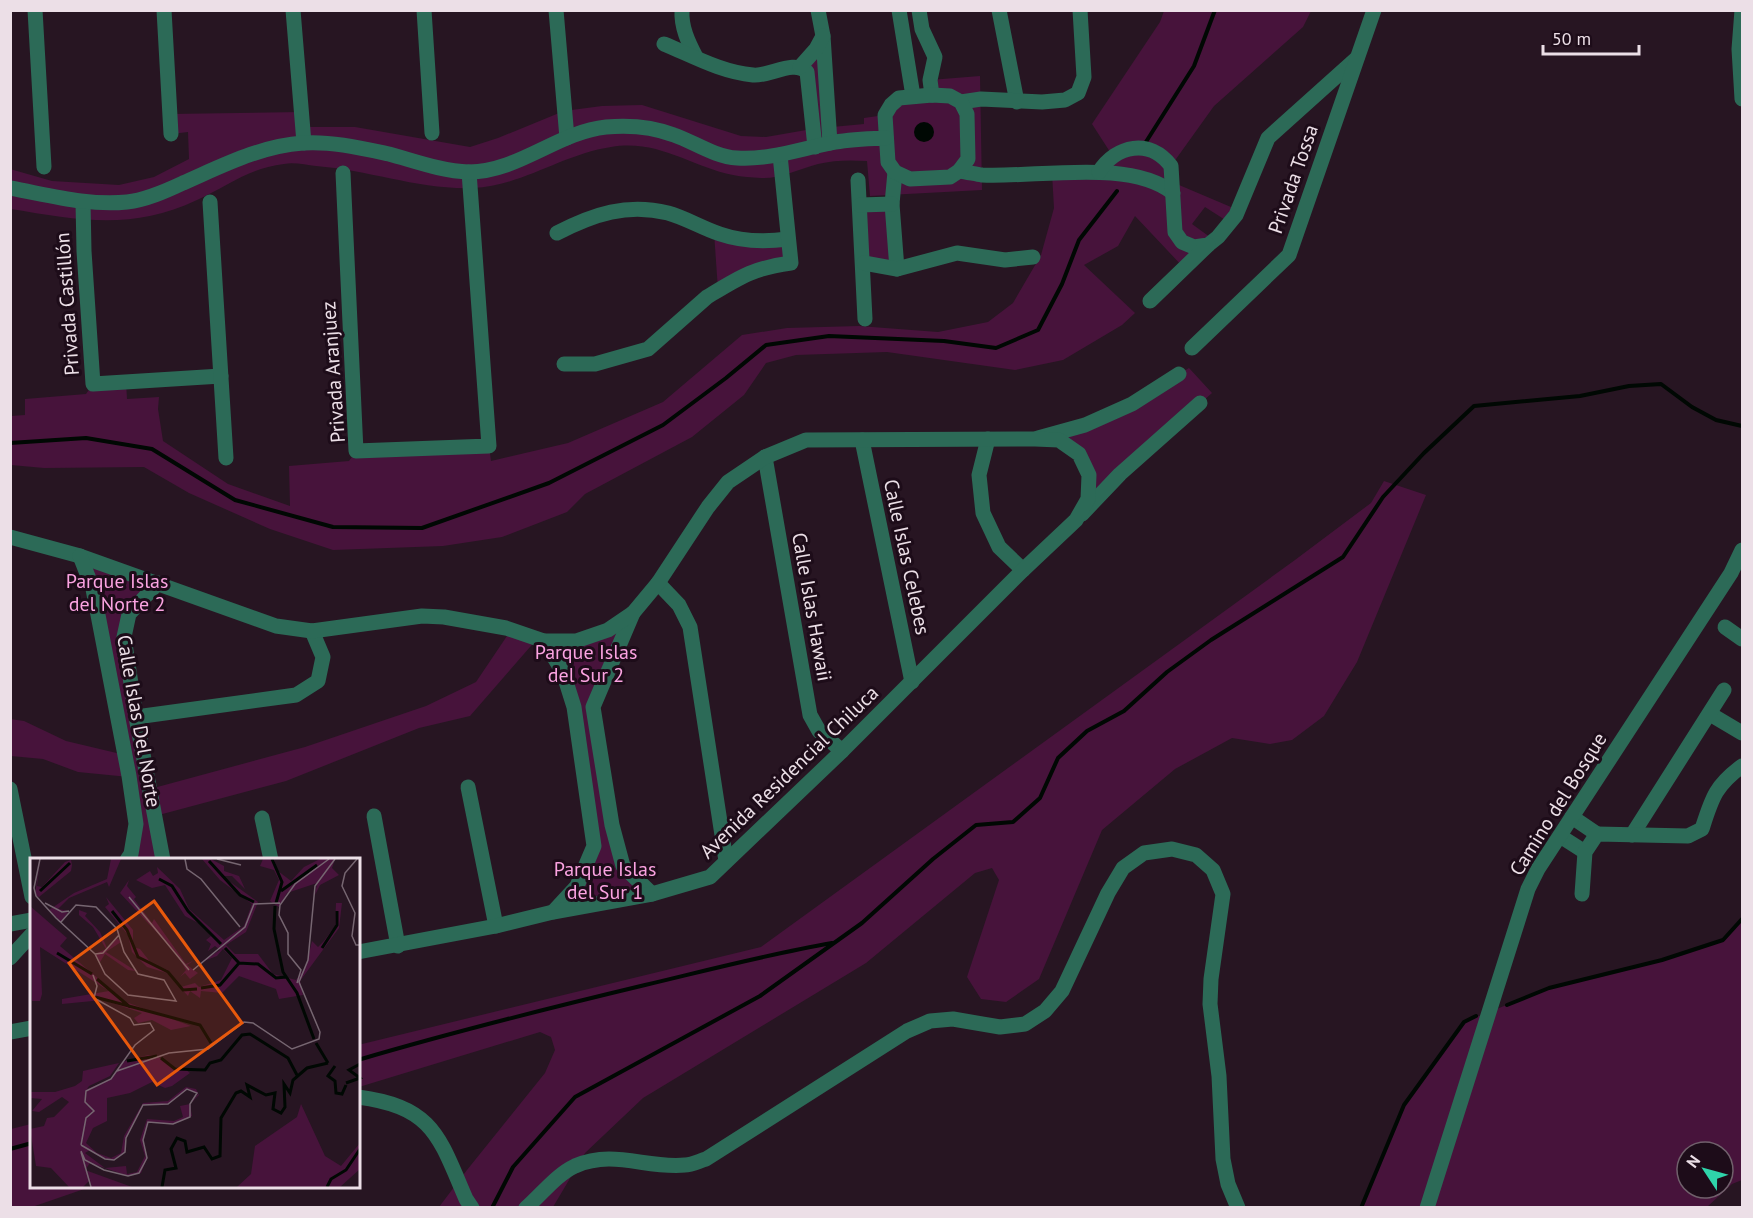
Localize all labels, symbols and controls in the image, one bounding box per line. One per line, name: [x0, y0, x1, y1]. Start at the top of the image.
scale bar: [1543, 18, 1639, 56]
text: 50 m: [1552, 27, 1591, 50]
street label: Privada Tossa: [1262, 121, 1324, 237]
street label: Privada Castillón: [49, 232, 85, 376]
street label: Privada Aranjuez: [315, 300, 351, 444]
street label: Calle Islas Celebes: [878, 477, 936, 637]
street label: Calle Islas Hawaii: [786, 531, 838, 683]
park label: Parque Islas del Norte 2: [66, 568, 168, 617]
street label: Calle Islas Del Norte: [111, 633, 167, 809]
park label: Parque Islas del Sur 2: [535, 639, 637, 688]
street label: Avenida Residencial Chiluca: [694, 680, 884, 864]
street label: Camino del Bosque: [1503, 727, 1613, 881]
park label: Parque Islas del Sur 1: [554, 856, 656, 905]
inset map: [30, 858, 360, 1188]
north arrow: [1675, 1140, 1735, 1200]
text: N: [1682, 1151, 1704, 1171]

